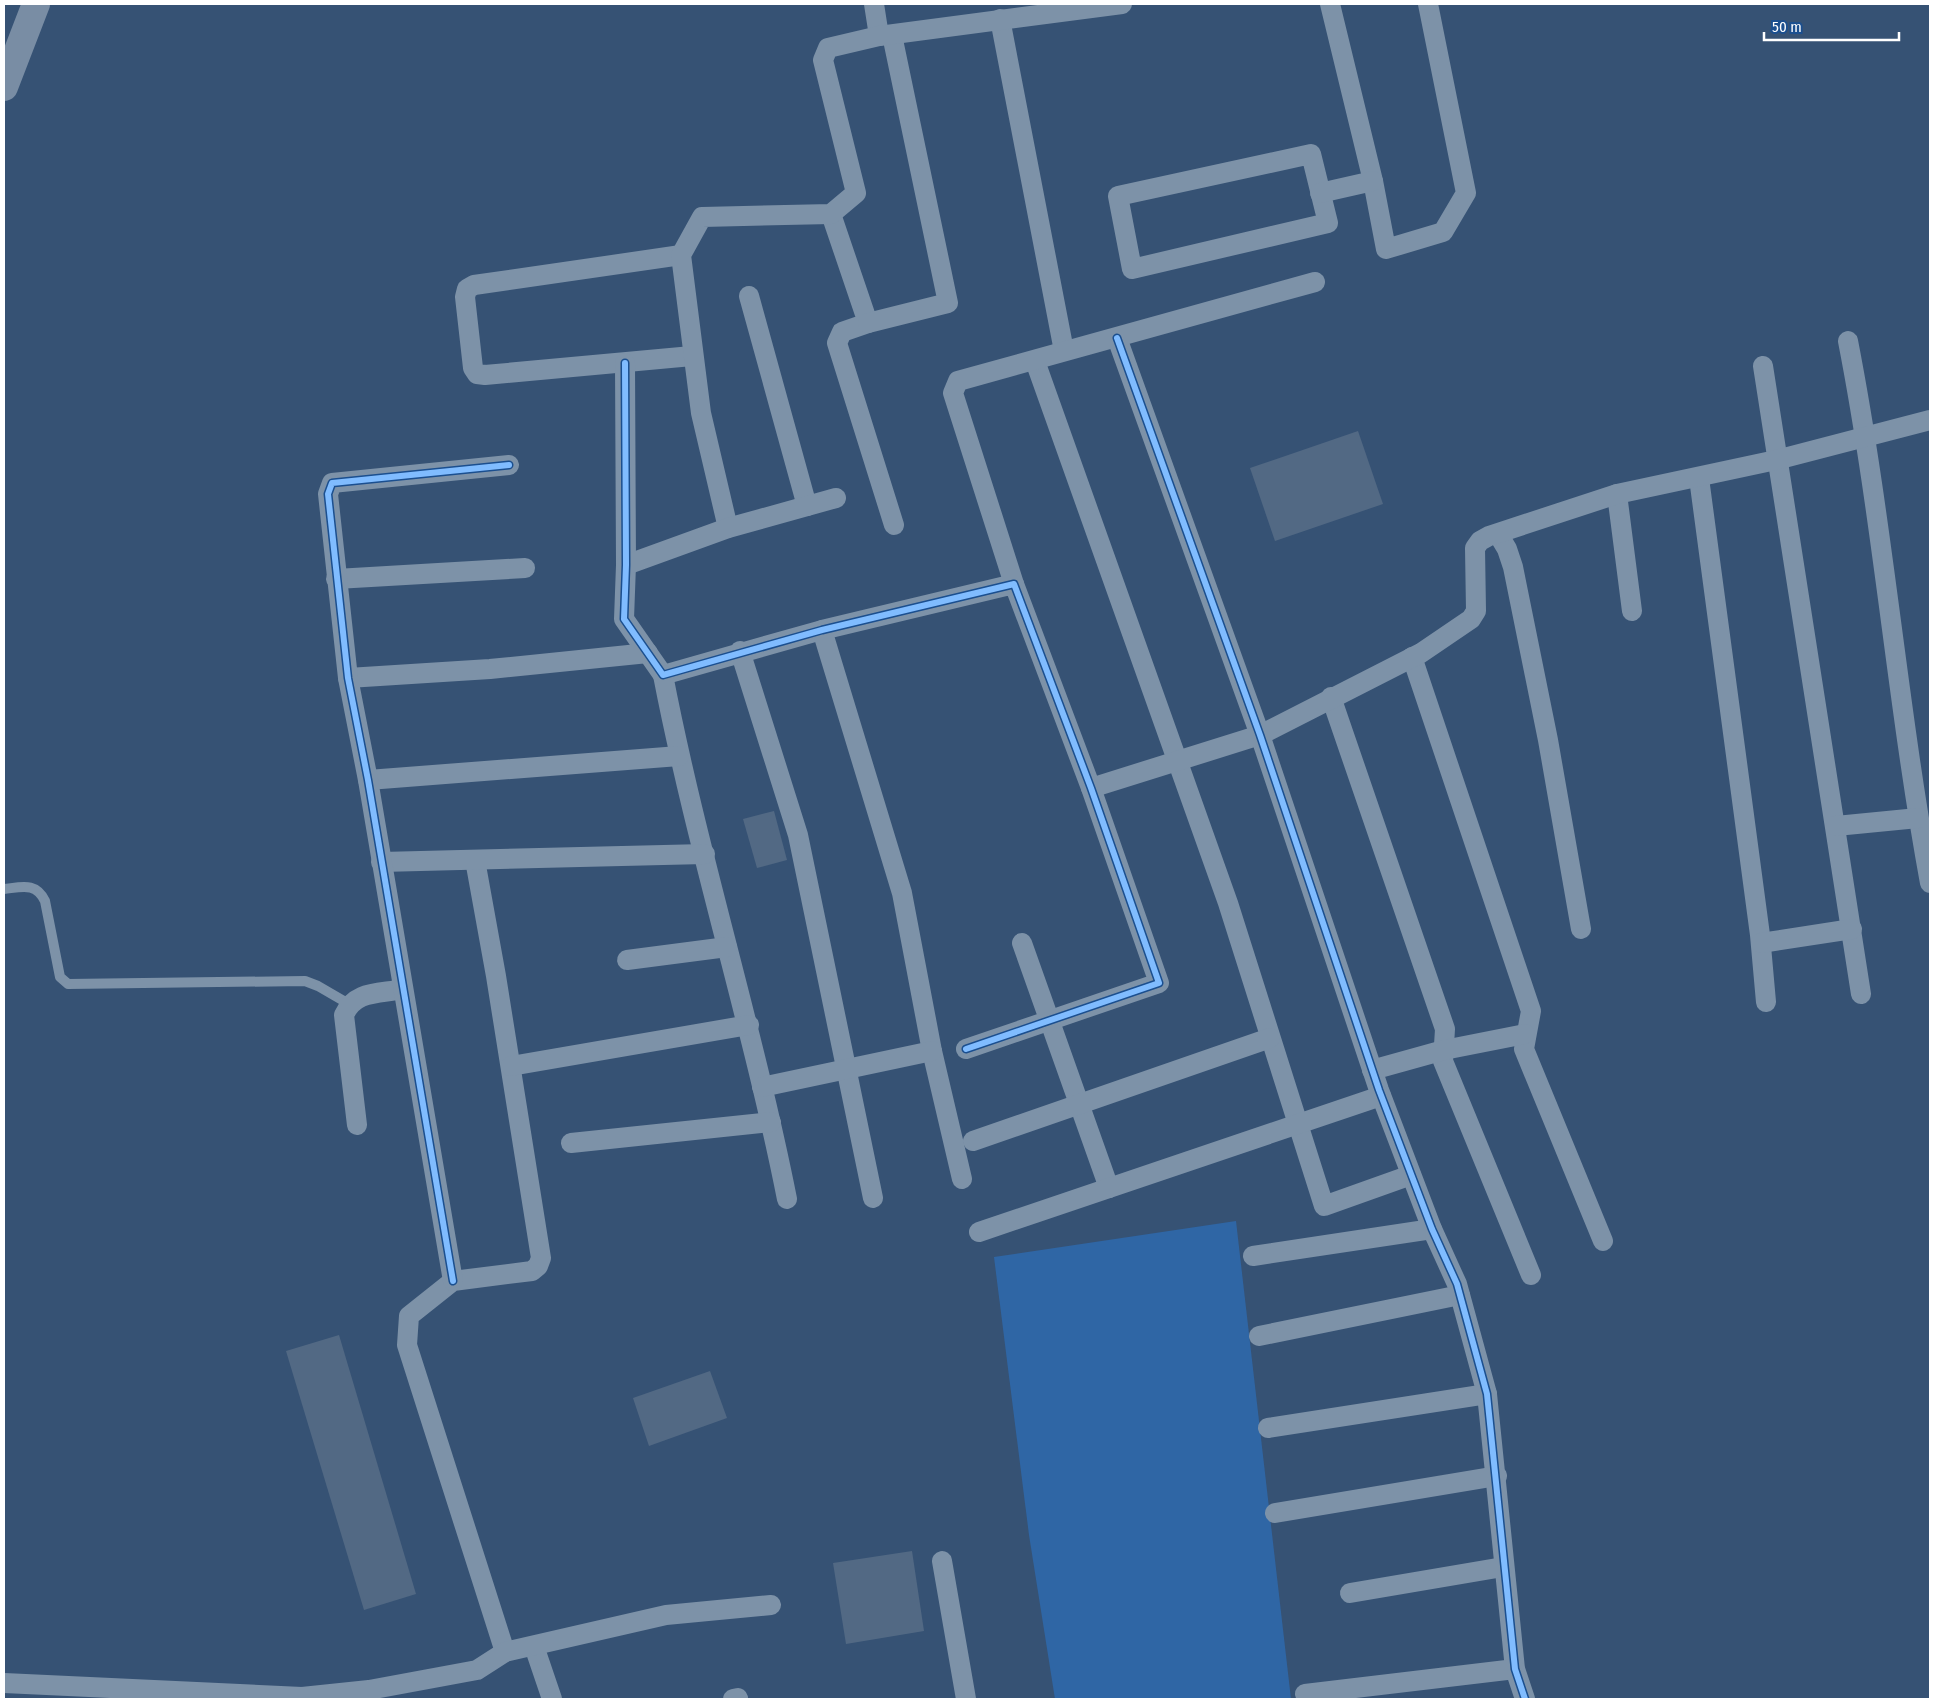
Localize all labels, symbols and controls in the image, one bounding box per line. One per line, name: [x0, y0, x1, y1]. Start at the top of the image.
scale bar: [1764, 10, 1899, 42]
text: 50 m: [1772, 18, 1802, 36]

